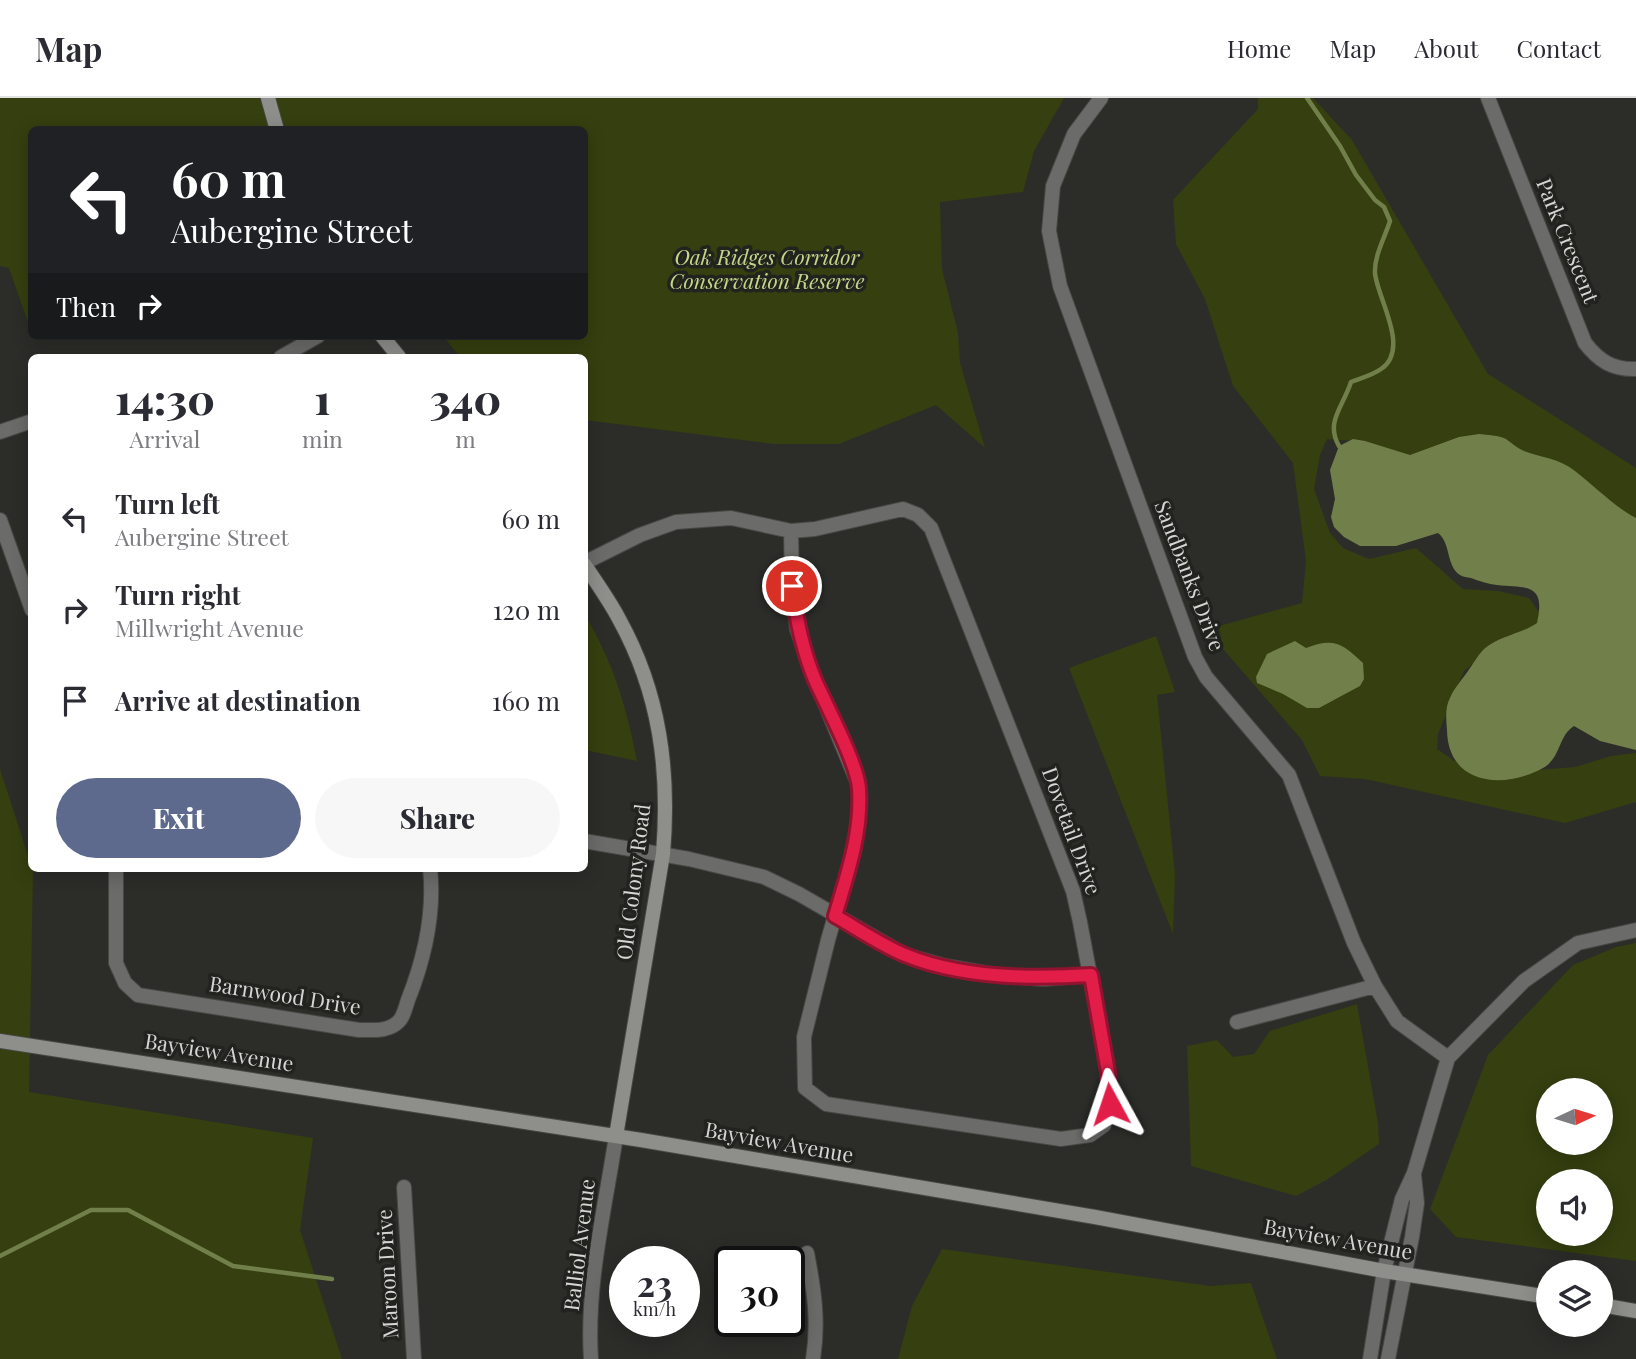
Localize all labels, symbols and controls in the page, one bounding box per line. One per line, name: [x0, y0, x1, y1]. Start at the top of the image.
text: Map: [35, 26, 102, 70]
text: Home: [1227, 32, 1291, 64]
text: Map: [1329, 32, 1376, 64]
text: About: [1414, 32, 1478, 64]
text: Contact: [1516, 32, 1601, 64]
text: 60 m: [171, 145, 286, 210]
icon: left: [56, 154, 147, 245]
street label: Park Crescent: [1531, 174, 1607, 307]
text: Aubergine Street: [171, 208, 413, 251]
park label: Oak Ridges Corridor Conservation Reserve: [670, 242, 864, 294]
icon: right: [130, 287, 168, 325]
text: Then: [56, 289, 116, 324]
text: 14:30: [115, 370, 215, 426]
text: 1: [314, 370, 331, 426]
text: 340: [430, 370, 501, 426]
text: Arrival: [130, 423, 200, 454]
text: min: [302, 423, 343, 454]
text: m: [455, 423, 476, 454]
text: Turn left: [115, 486, 220, 521]
street label: Sandbanks Drive: [1149, 496, 1232, 654]
icon: left: [56, 500, 94, 538]
text: 60 m: [501, 501, 560, 536]
text: Aubergine Street: [115, 521, 289, 552]
pin: [762, 556, 822, 616]
icon: arrive: [773, 567, 811, 605]
text: Turn right: [115, 577, 241, 612]
icon: right: [56, 591, 94, 629]
text: 120 m: [493, 592, 560, 627]
text: Millwright Avenue: [115, 612, 304, 643]
icon: arrive: [56, 682, 94, 720]
text: Arrive at destination: [115, 683, 361, 718]
text: 160 m: [492, 683, 560, 718]
street label: Dovetail Drive: [1037, 763, 1109, 898]
button: Exit: [56, 778, 301, 858]
button: Share: [315, 778, 560, 858]
street label: Old Colony Road: [609, 802, 655, 961]
street label: Barnwood Drive: [208, 968, 363, 1020]
street label: Bayview Avenue: [143, 1025, 296, 1077]
position arrow: [1073, 1067, 1147, 1141]
north arrow: [1536, 1078, 1614, 1155]
map controls: [1536, 1078, 1613, 1337]
street label: Bayview Avenue: [703, 1114, 856, 1168]
button: sound: [1536, 1169, 1613, 1246]
street label: Balliol Avenue: [556, 1177, 600, 1312]
street label: Maroon Drive: [369, 1209, 403, 1340]
street label: Bayview Avenue: [1262, 1211, 1415, 1265]
speed limit sign: 30: [714, 1246, 805, 1337]
text: 23: [637, 1259, 672, 1306]
button: layers: [1536, 1260, 1613, 1337]
text: km/h: [633, 1297, 676, 1321]

